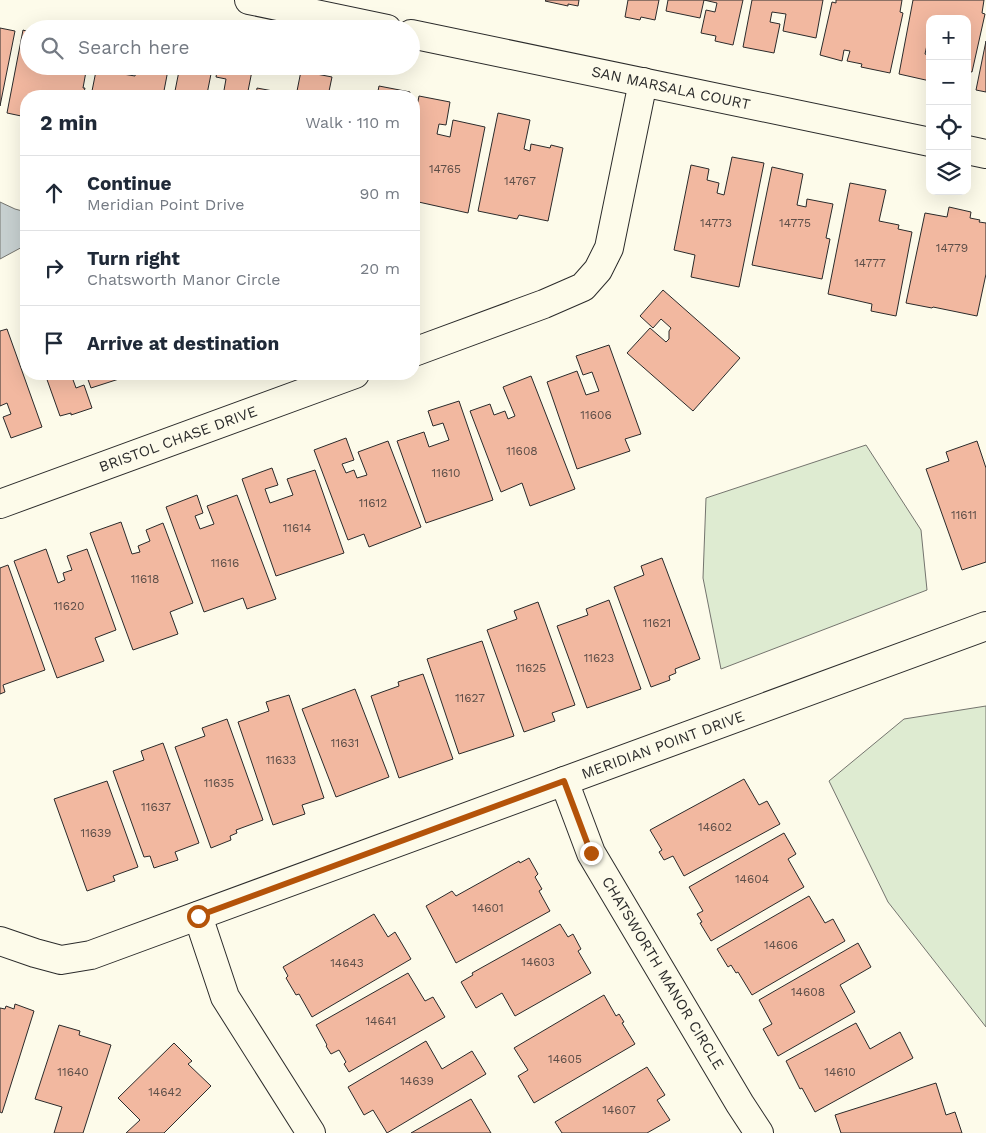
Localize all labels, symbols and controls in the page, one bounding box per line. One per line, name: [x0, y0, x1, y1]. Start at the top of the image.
map controls: [926, 15, 971, 195]
button: +: [926, 15, 971, 60]
search box: [20, 20, 420, 75]
icon: search: [38, 34, 66, 62]
text: Search here: [78, 36, 189, 59]
button: −: [926, 60, 971, 105]
street label: SAN MARSALA COURT: [590, 62, 752, 114]
button: locate: [926, 105, 971, 150]
text: 2 min: [40, 110, 97, 135]
text: Walk · 110 m: [305, 113, 400, 132]
button: layers: [926, 150, 971, 195]
house number: 14765: [429, 162, 461, 176]
text: Continue: [87, 172, 171, 195]
house number: 14767: [504, 174, 536, 188]
icon: ahead: [40, 179, 68, 207]
text: 90 m: [359, 184, 400, 203]
text: Meridian Point Drive: [87, 195, 244, 214]
house number: 14773: [700, 216, 732, 230]
house number: 14775: [779, 216, 811, 230]
house number: 14779: [936, 241, 968, 255]
text: Turn right: [87, 247, 180, 270]
icon: right: [40, 254, 68, 282]
house number: 14777: [854, 256, 886, 270]
text: 20 m: [360, 259, 400, 278]
text: Chatsworth Manor Circle: [87, 270, 280, 289]
icon: arrive: [40, 329, 68, 357]
text: Arrive at destination: [87, 332, 279, 355]
street label: BRISTOL CHASE DRIVE: [97, 402, 259, 476]
house number: 11606: [580, 408, 612, 422]
house number: 11608: [506, 444, 538, 458]
house number: 11610: [432, 466, 460, 480]
house number: 11612: [359, 496, 387, 510]
house number: 11611: [951, 508, 977, 522]
house number: 11614: [283, 521, 311, 535]
house number: 11616: [211, 556, 239, 570]
house number: 11618: [131, 572, 159, 586]
house number: 11620: [53, 599, 85, 613]
house number: 11621: [643, 616, 671, 630]
house number: 11623: [584, 651, 614, 665]
house number: 11625: [516, 661, 546, 675]
house number: 11627: [455, 691, 485, 705]
street label: MERIDIAN POINT DRIVE: [579, 707, 747, 783]
house number: 11631: [331, 736, 359, 750]
house number: 11633: [266, 753, 296, 767]
house number: 11635: [204, 776, 234, 790]
house number: 11637: [141, 800, 171, 814]
house number: 14602: [698, 820, 732, 834]
house number: 11639: [80, 826, 112, 840]
route end: [580, 842, 603, 865]
house number: 14604: [735, 872, 769, 886]
street label: CHATSWORTH MANOR CIRCLE: [598, 873, 728, 1073]
house number: 14601: [472, 901, 504, 915]
route start: [187, 905, 210, 928]
house number: 14606: [764, 938, 798, 952]
house number: 14603: [521, 955, 555, 969]
house number: 14643: [330, 956, 364, 970]
house number: 14608: [791, 985, 825, 999]
house number: 14641: [365, 1014, 397, 1028]
house number: 14605: [548, 1052, 582, 1066]
house number: 11640: [57, 1065, 89, 1079]
house number: 14610: [824, 1065, 856, 1079]
house number: 14639: [400, 1074, 434, 1088]
house number: 14642: [148, 1085, 182, 1099]
house number: 14607: [602, 1103, 636, 1117]

